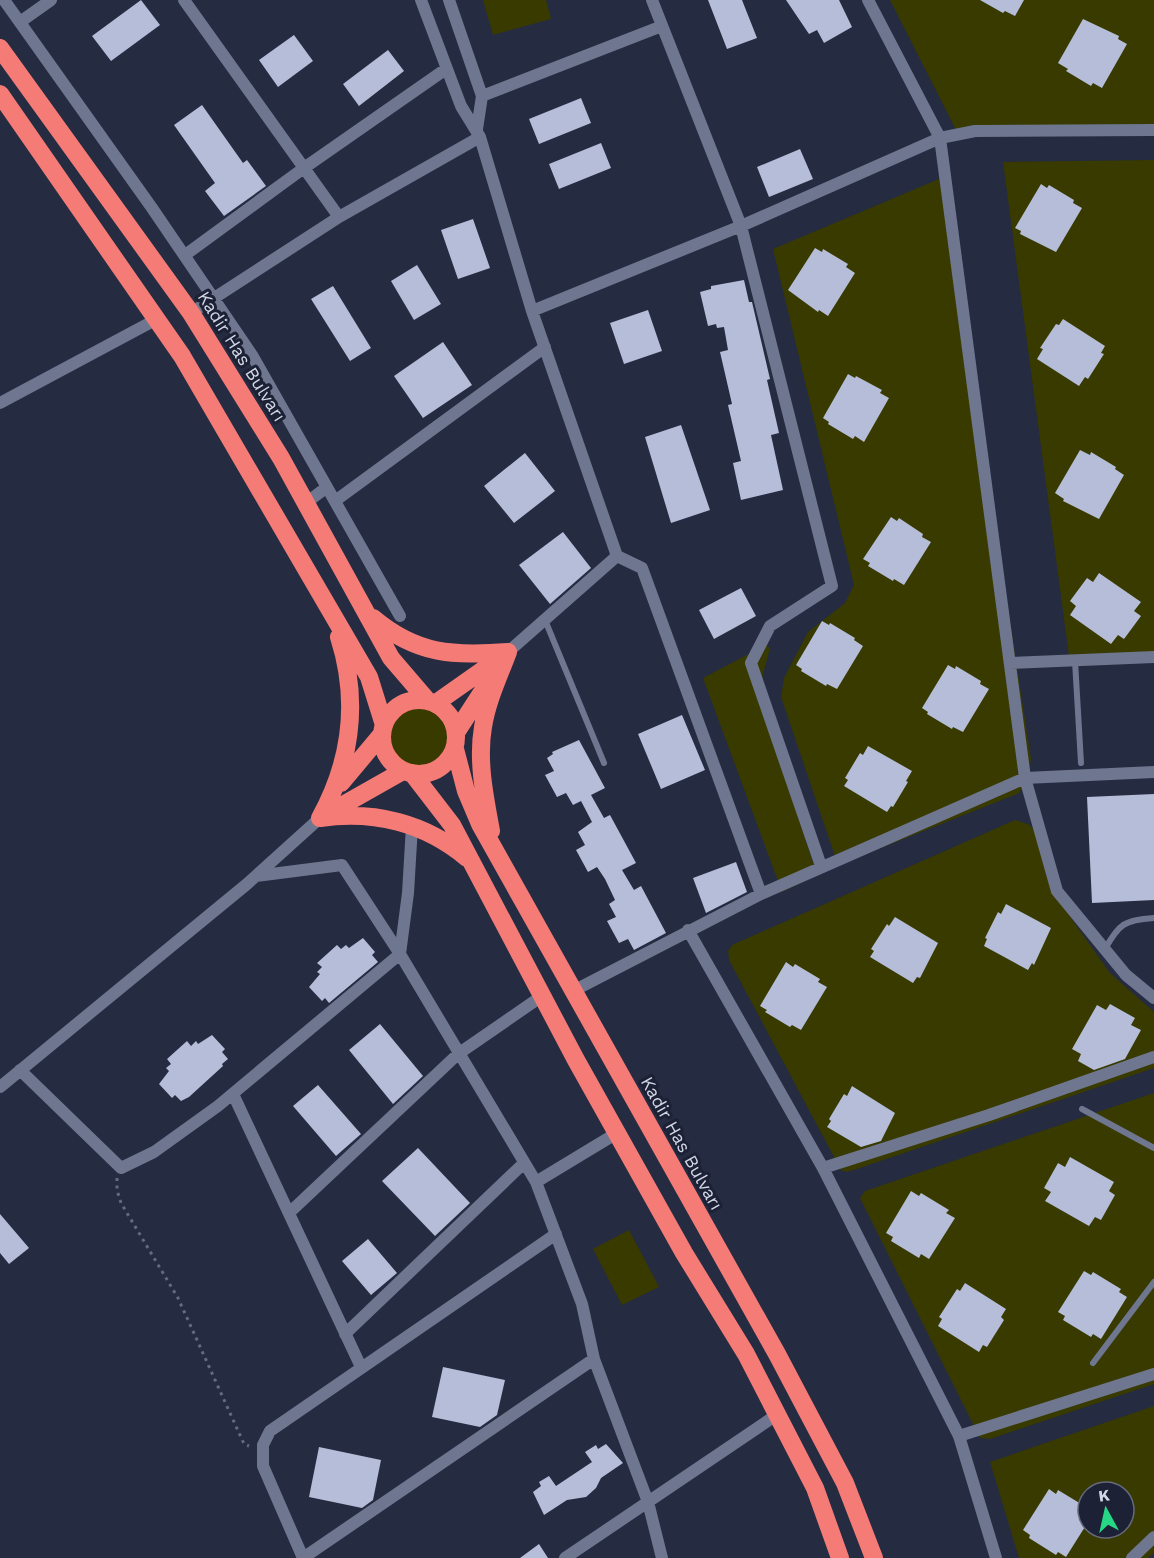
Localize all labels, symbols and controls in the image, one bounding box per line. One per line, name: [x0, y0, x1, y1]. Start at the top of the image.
street label: Kadir Has Bulvarı: [194, 287, 290, 425]
street label: Kadir Has Bulvarı: [637, 1073, 727, 1213]
north arrow: [1076, 1480, 1136, 1540]
text: K: [1097, 1485, 1111, 1506]

